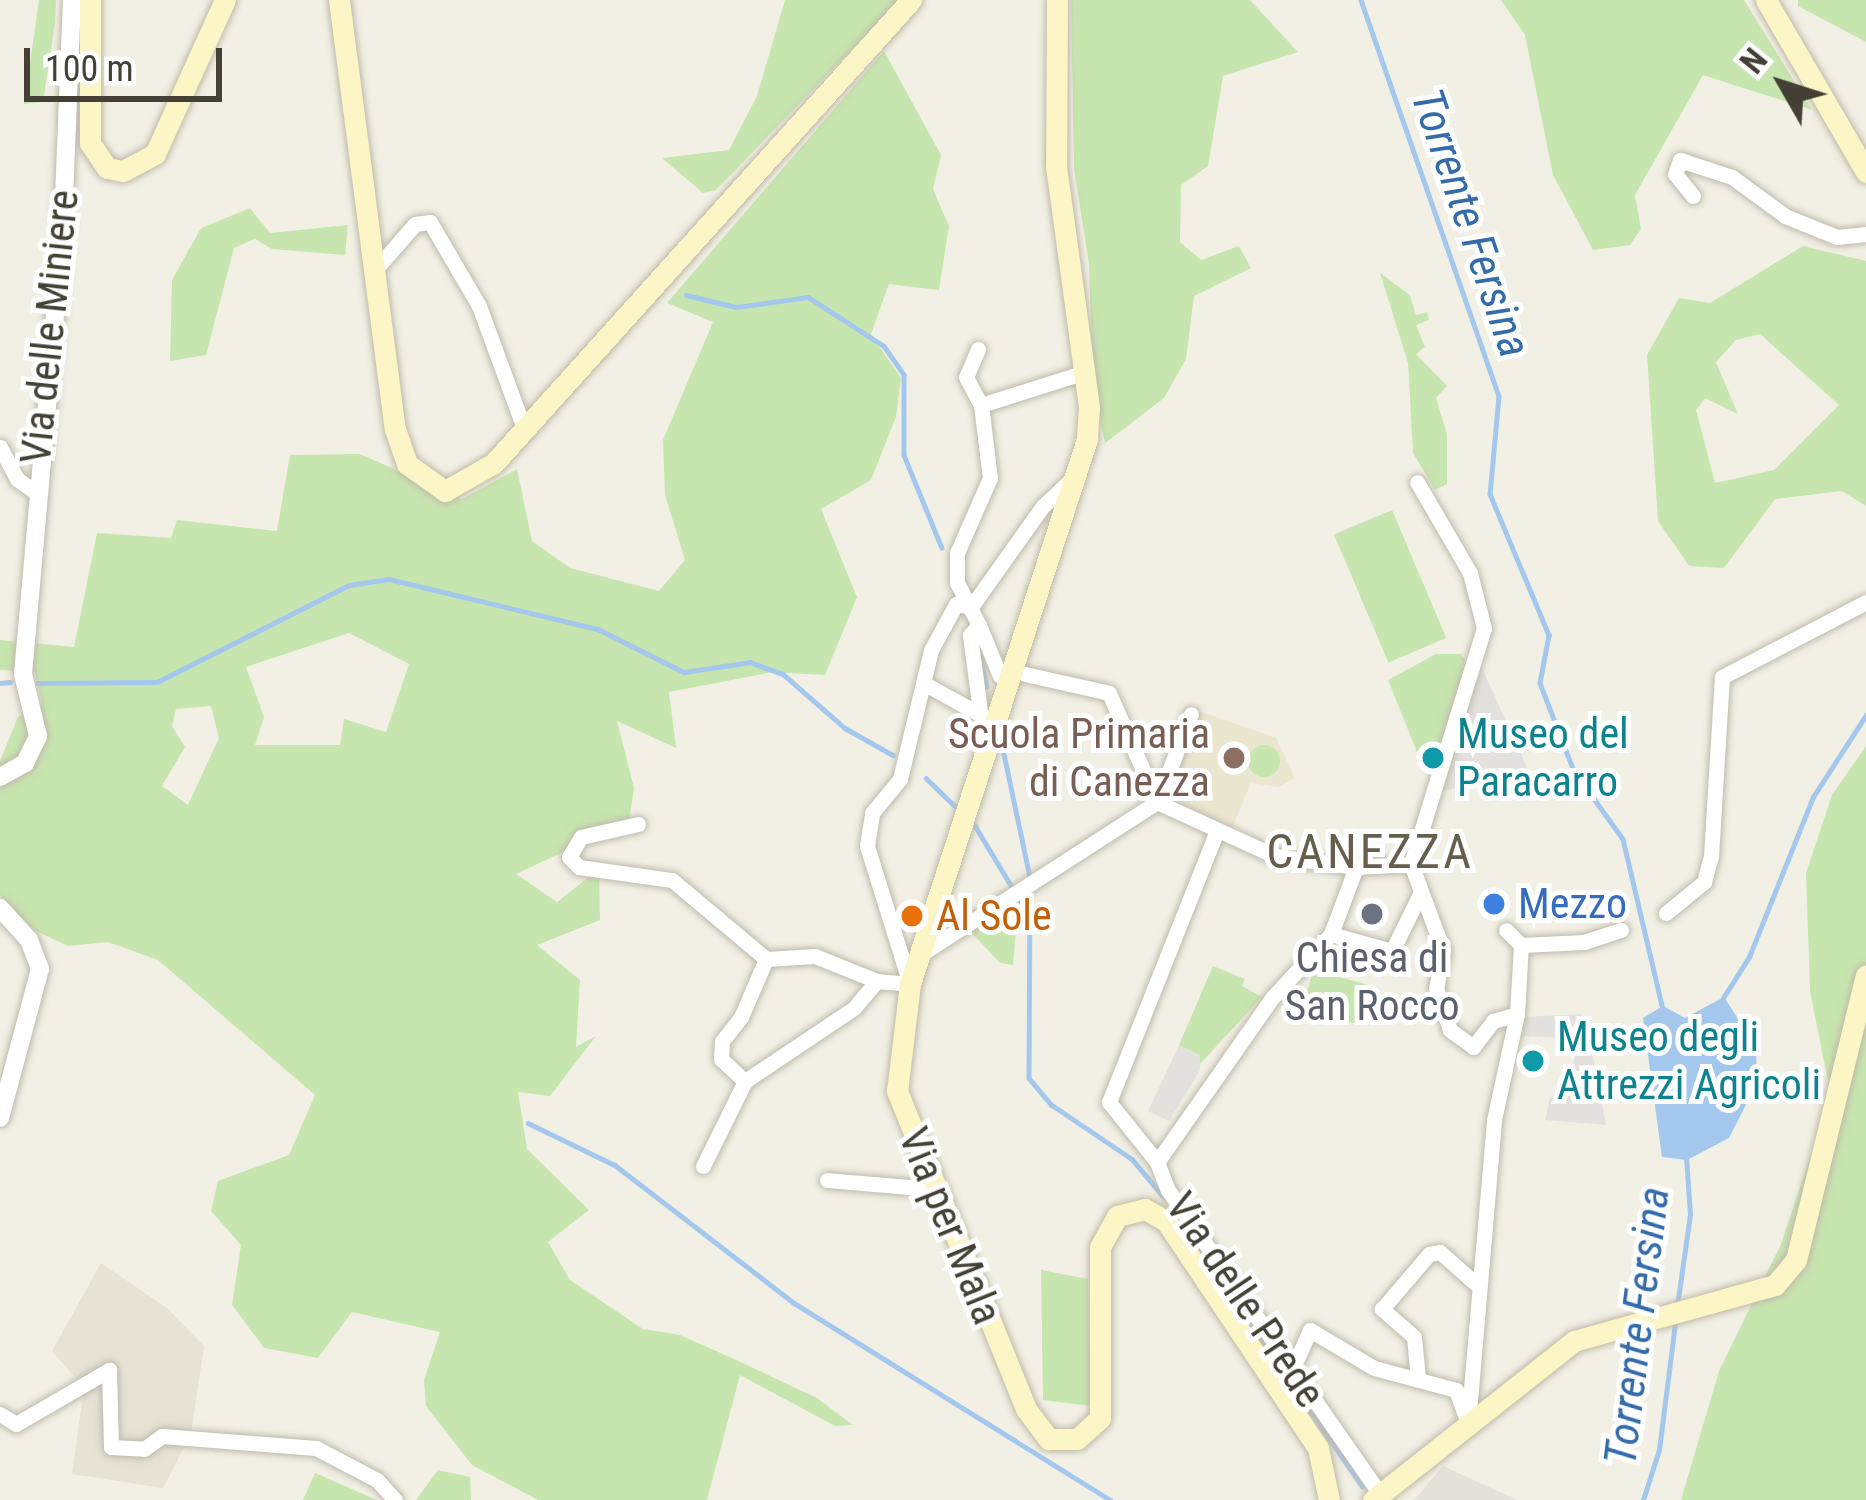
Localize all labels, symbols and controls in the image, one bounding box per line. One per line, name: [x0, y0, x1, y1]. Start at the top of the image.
scale bar: [30, 24, 228, 98]
north arrow: [1722, 24, 1842, 144]
text: N: [1732, 41, 1775, 81]
text: 100 m: [45, 48, 134, 90]
water label: Torrente Fersina: [1400, 82, 1542, 364]
street label: Via delle Miniere: [11, 188, 89, 466]
place label: Scuola Primaria di Canezza: [948, 709, 1210, 807]
place label: Museo del Paracarro: [1457, 709, 1629, 807]
marker: Scuola Primaria di Canezza: [1221, 745, 1247, 771]
marker: Museo del Paracarro: [1420, 745, 1446, 771]
district label: CANEZZA: [1266, 823, 1474, 881]
place label: Mezzo: [1518, 879, 1627, 929]
place label: Al Sole: [936, 891, 1052, 941]
marker: Mezzo: [1481, 891, 1507, 917]
marker: Chiesa di San Rocco: [1359, 901, 1385, 927]
marker: Al Sole: [899, 903, 925, 929]
place label: Chiesa di San Rocco: [1284, 933, 1460, 1032]
place label: Museo degli Attrezzi Agricoli: [1557, 1012, 1821, 1110]
marker: Museo degli Attrezzi Agricoli: [1520, 1048, 1546, 1074]
street label: Via per Mala: [888, 1120, 1012, 1332]
street label: Via delle Prede: [1155, 1183, 1335, 1417]
water label: Torrente Fersina: [1593, 1184, 1681, 1468]

